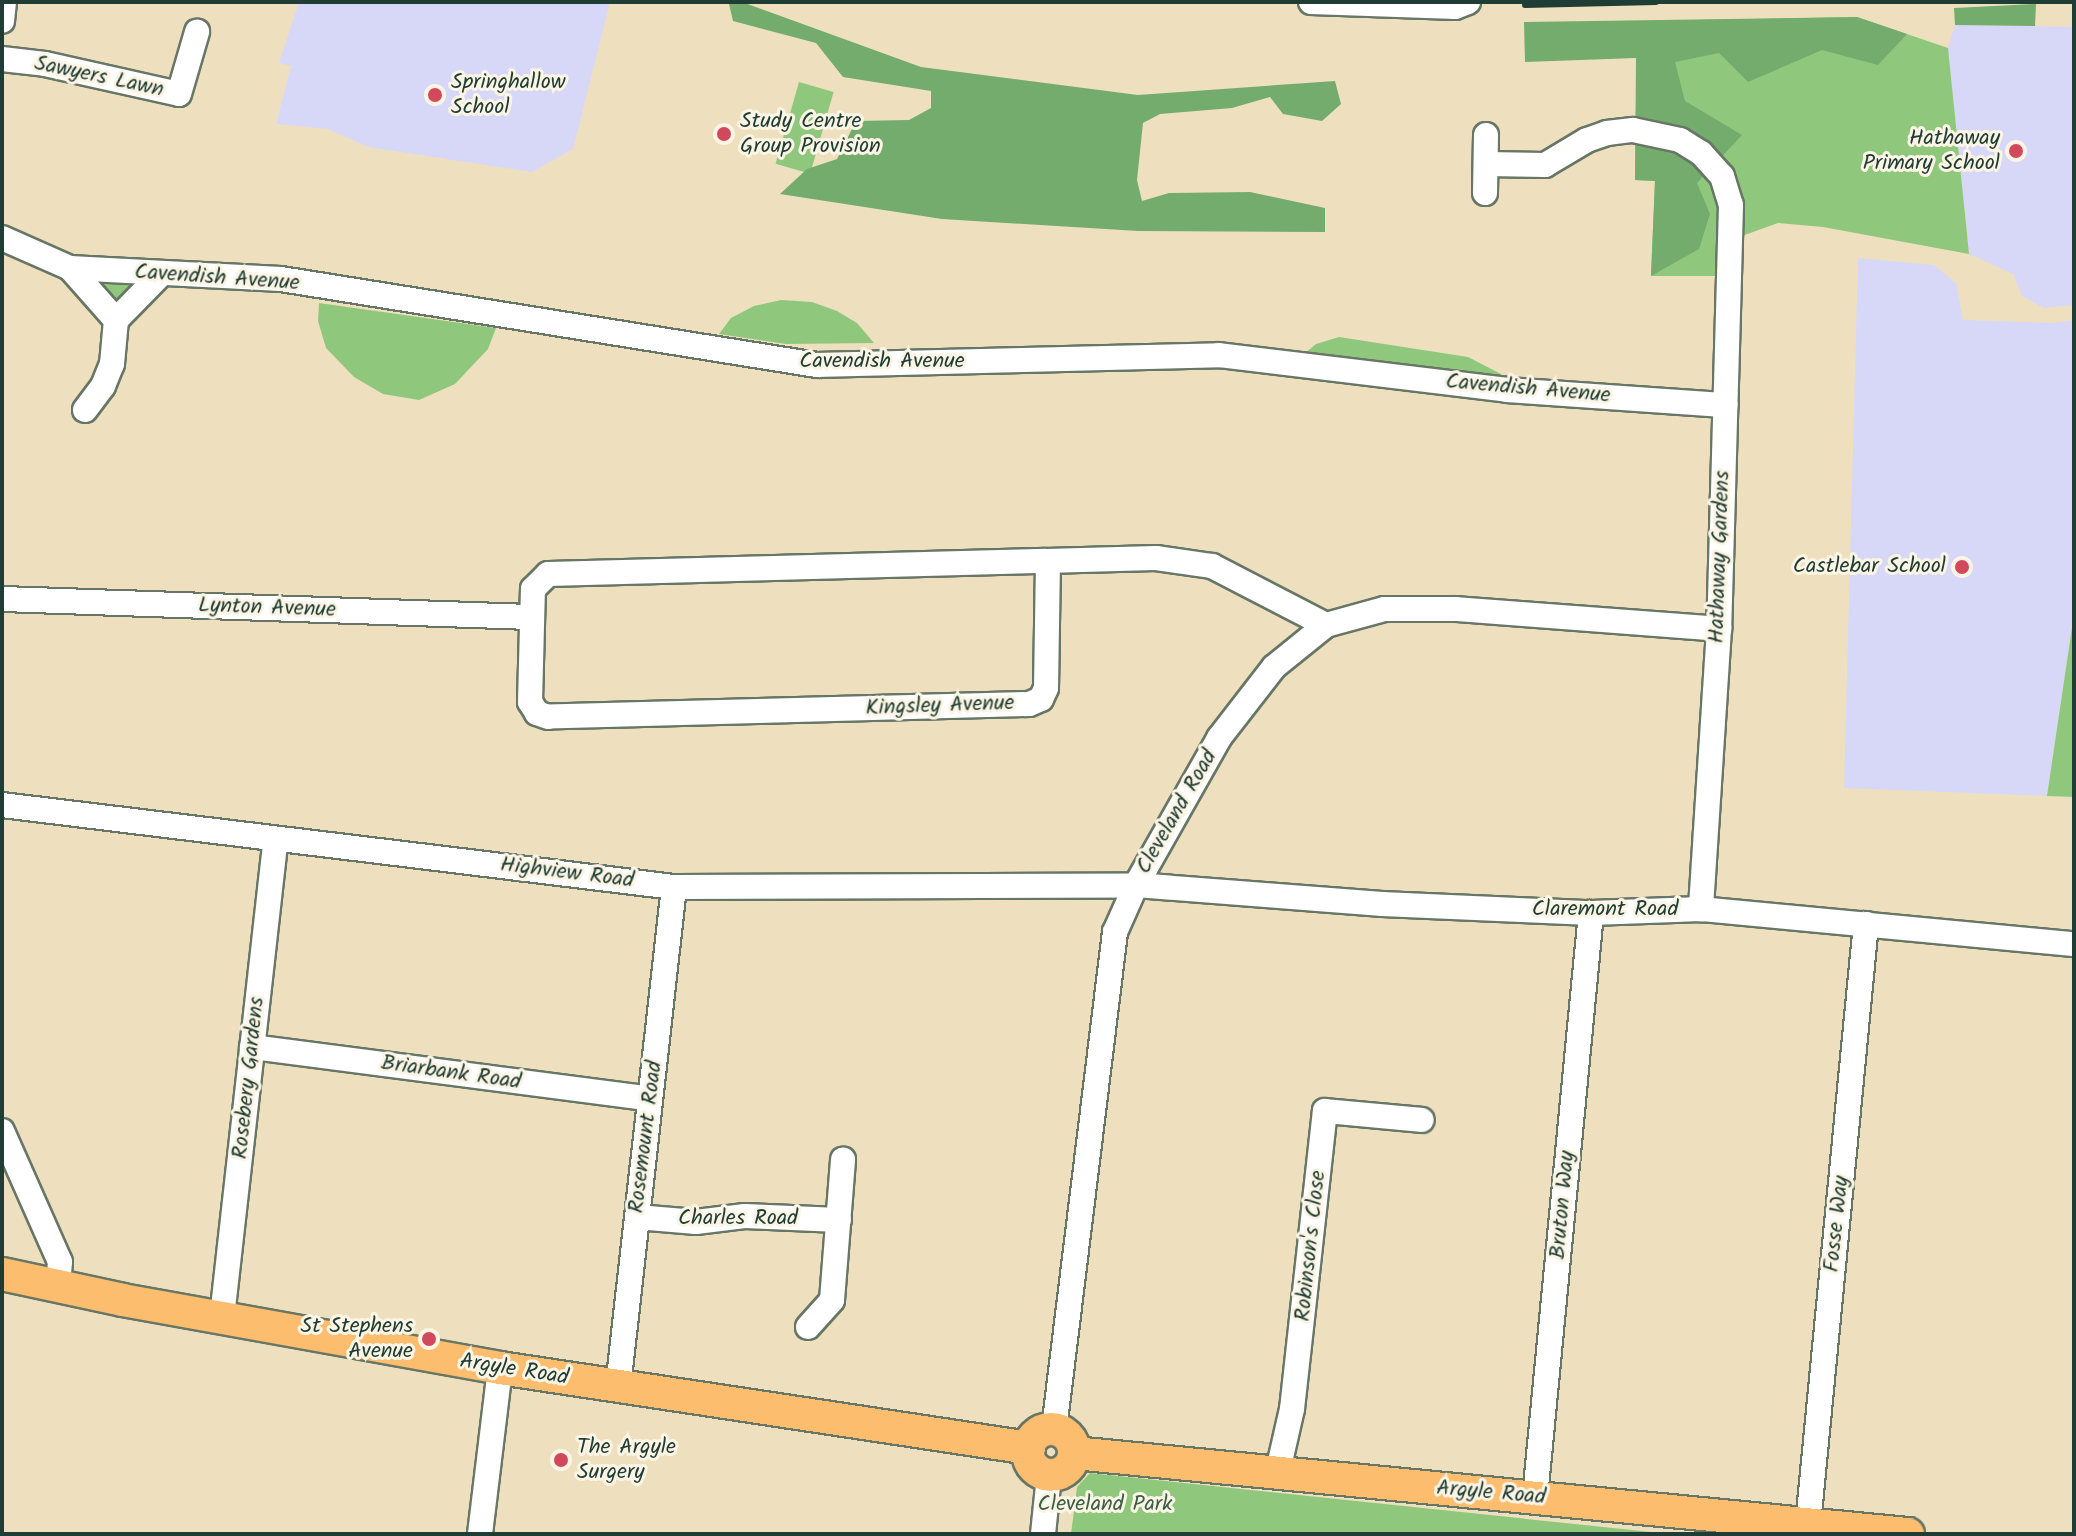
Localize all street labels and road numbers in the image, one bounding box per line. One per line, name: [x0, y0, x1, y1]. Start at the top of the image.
street label: Sawyers Lawn: [32, 50, 166, 104]
street label: Cavendish Avenue: [134, 259, 300, 297]
street label: Cavendish Avenue: [799, 349, 965, 375]
street label: Cavendish Avenue: [1444, 369, 1612, 409]
street label: Hathaway Gardens: [1704, 470, 1736, 644]
street label: Lynton Avenue: [198, 592, 336, 624]
street label: Kingsley Avenue: [865, 690, 1015, 722]
street label: Cleveland Road: [1131, 745, 1223, 879]
street label: Highview Road: [499, 852, 635, 894]
street label: Claremont Road: [1532, 897, 1678, 923]
street label: Rosebery Gardens: [227, 996, 271, 1160]
street label: Briarbank Road: [379, 1050, 523, 1096]
street label: Rosemount Road: [624, 1059, 668, 1215]
street label: Bruton Way: [1545, 1150, 1581, 1260]
street label: Robinson's Close: [1290, 1169, 1332, 1323]
street label: Fosse Way: [1819, 1174, 1855, 1274]
street label: Charles Road: [678, 1206, 798, 1232]
street label: Argyle Road: [458, 1348, 570, 1392]
street label: Argyle Road: [1435, 1475, 1547, 1511]

